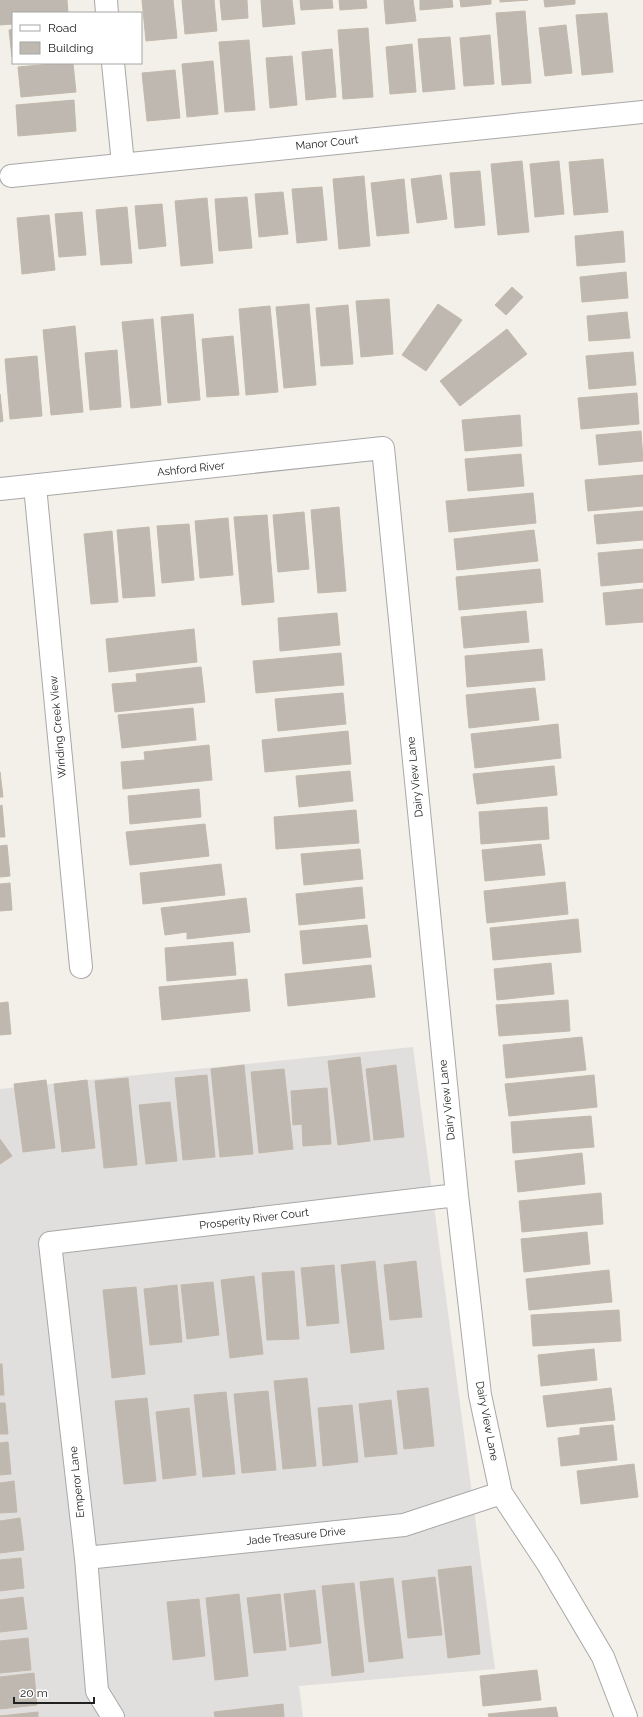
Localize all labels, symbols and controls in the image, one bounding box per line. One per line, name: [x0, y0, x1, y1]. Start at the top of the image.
legend: [12, 12, 142, 64]
text: Road: [48, 21, 77, 35]
text: Building: [48, 41, 94, 55]
street label: Manor Court: [295, 133, 359, 153]
street label: Ashford River: [157, 459, 226, 479]
street label: Winding Creek View: [47, 675, 69, 779]
street label: Dairy View Lane: [404, 735, 426, 818]
street label: Dairy View Lane: [436, 1058, 458, 1141]
street label: Prosperity River Court: [198, 1206, 310, 1232]
street label: Dairy View Lane: [473, 1380, 501, 1463]
street label: Emperor Lane: [67, 1445, 87, 1518]
street label: Jade Treasure Drive: [246, 1524, 347, 1548]
scale bar: [14, 1679, 94, 1705]
text: 20 m: [20, 1686, 48, 1700]

